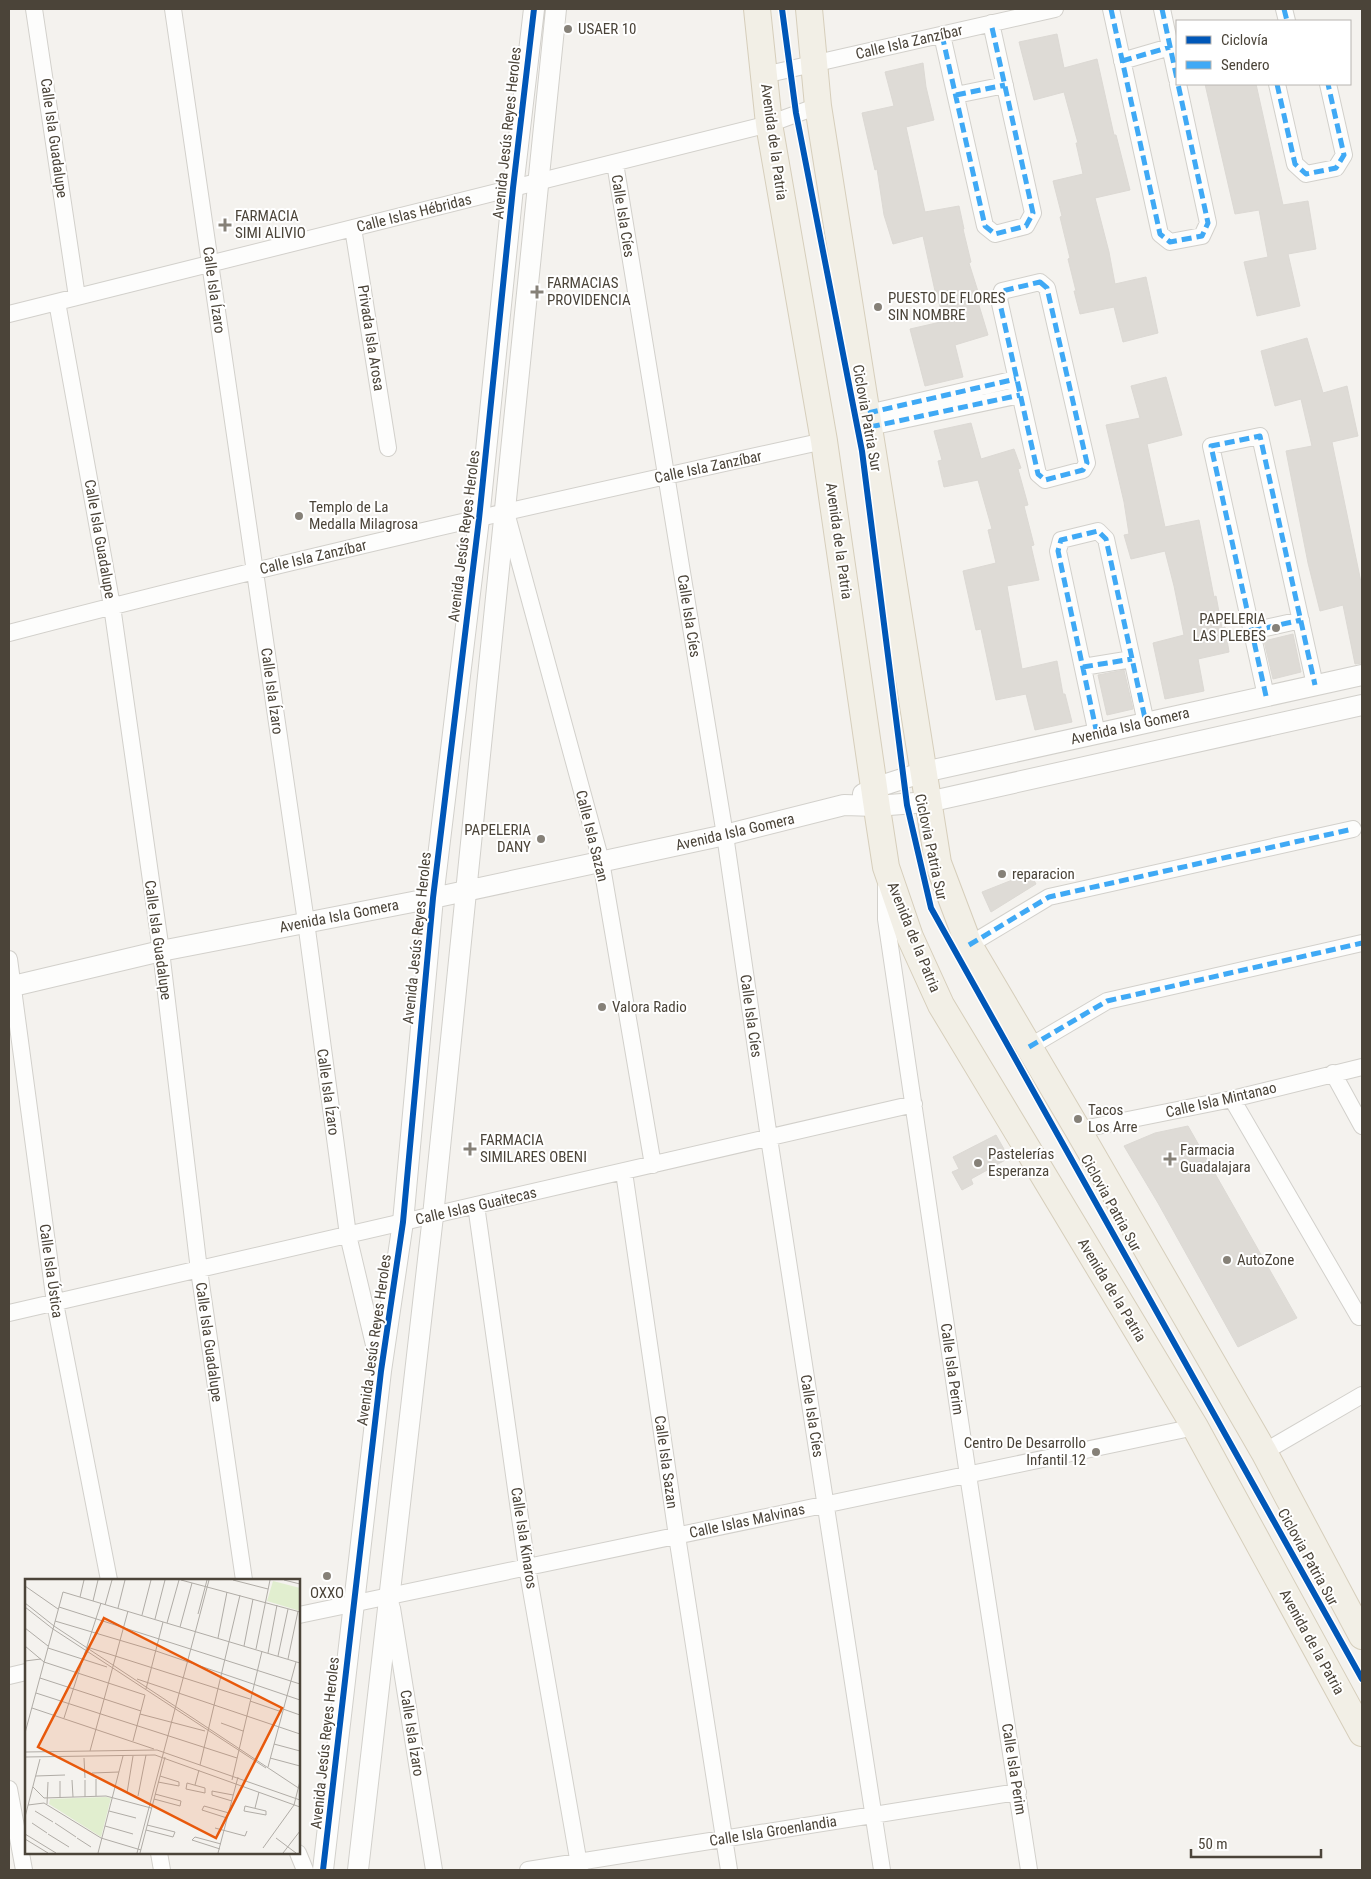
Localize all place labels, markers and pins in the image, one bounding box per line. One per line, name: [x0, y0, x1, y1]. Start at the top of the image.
place label: USAER 10: [578, 20, 637, 38]
marker: USAER 10: [562, 23, 574, 35]
place label: FARMACIA SIMI ALIVIO: [235, 207, 306, 242]
marker: FARMACIA SIMI ALIVIO: [219, 219, 231, 231]
place label: FARMACIAS PROVIDENCIA: [547, 274, 631, 309]
marker: FARMACIAS PROVIDENCIA: [531, 286, 543, 298]
place label: PUESTO DE FLORES SIN NOMBRE: [888, 289, 1006, 324]
marker: PUESTO DE FLORES SIN NOMBRE: [872, 301, 884, 313]
place label: Templo de La Medalla Milagrosa: [309, 498, 418, 533]
marker: Templo de La Medalla Milagrosa: [293, 510, 305, 522]
place label: PAPELERIA LAS PLEBES: [1193, 610, 1266, 645]
marker: PAPELERIA LAS PLEBES: [1270, 622, 1282, 634]
place label: PAPELERIA DANY: [464, 821, 531, 856]
marker: PAPELERIA DANY: [535, 833, 547, 845]
place label: reparacion: [1012, 865, 1075, 883]
marker: reparacion: [996, 868, 1008, 880]
place label: Valora Radio: [612, 998, 687, 1016]
marker: Valora Radio: [596, 1001, 608, 1013]
place label: Tacos Los Arre: [1088, 1101, 1138, 1136]
marker: Tacos Los Arre: [1072, 1113, 1084, 1125]
place label: FARMACIA SIMILARES OBENI: [480, 1131, 587, 1166]
place label: Farmacia Guadalajara: [1180, 1141, 1251, 1176]
marker: FARMACIA SIMILARES OBENI: [464, 1143, 476, 1155]
place label: Pastelerías Esperanza: [988, 1145, 1054, 1180]
marker: Farmacia Guadalajara: [1164, 1153, 1176, 1165]
marker: Pastelerías Esperanza: [972, 1157, 984, 1169]
place label: AutoZone: [1237, 1251, 1294, 1269]
marker: AutoZone: [1221, 1254, 1233, 1266]
place label: Centro De Desarrollo Infantil 12: [964, 1434, 1086, 1469]
marker: Centro De Desarrollo Infantil 12: [1090, 1446, 1102, 1458]
marker: OXXO: [321, 1570, 333, 1582]
place label: OXXO: [310, 1584, 344, 1602]

